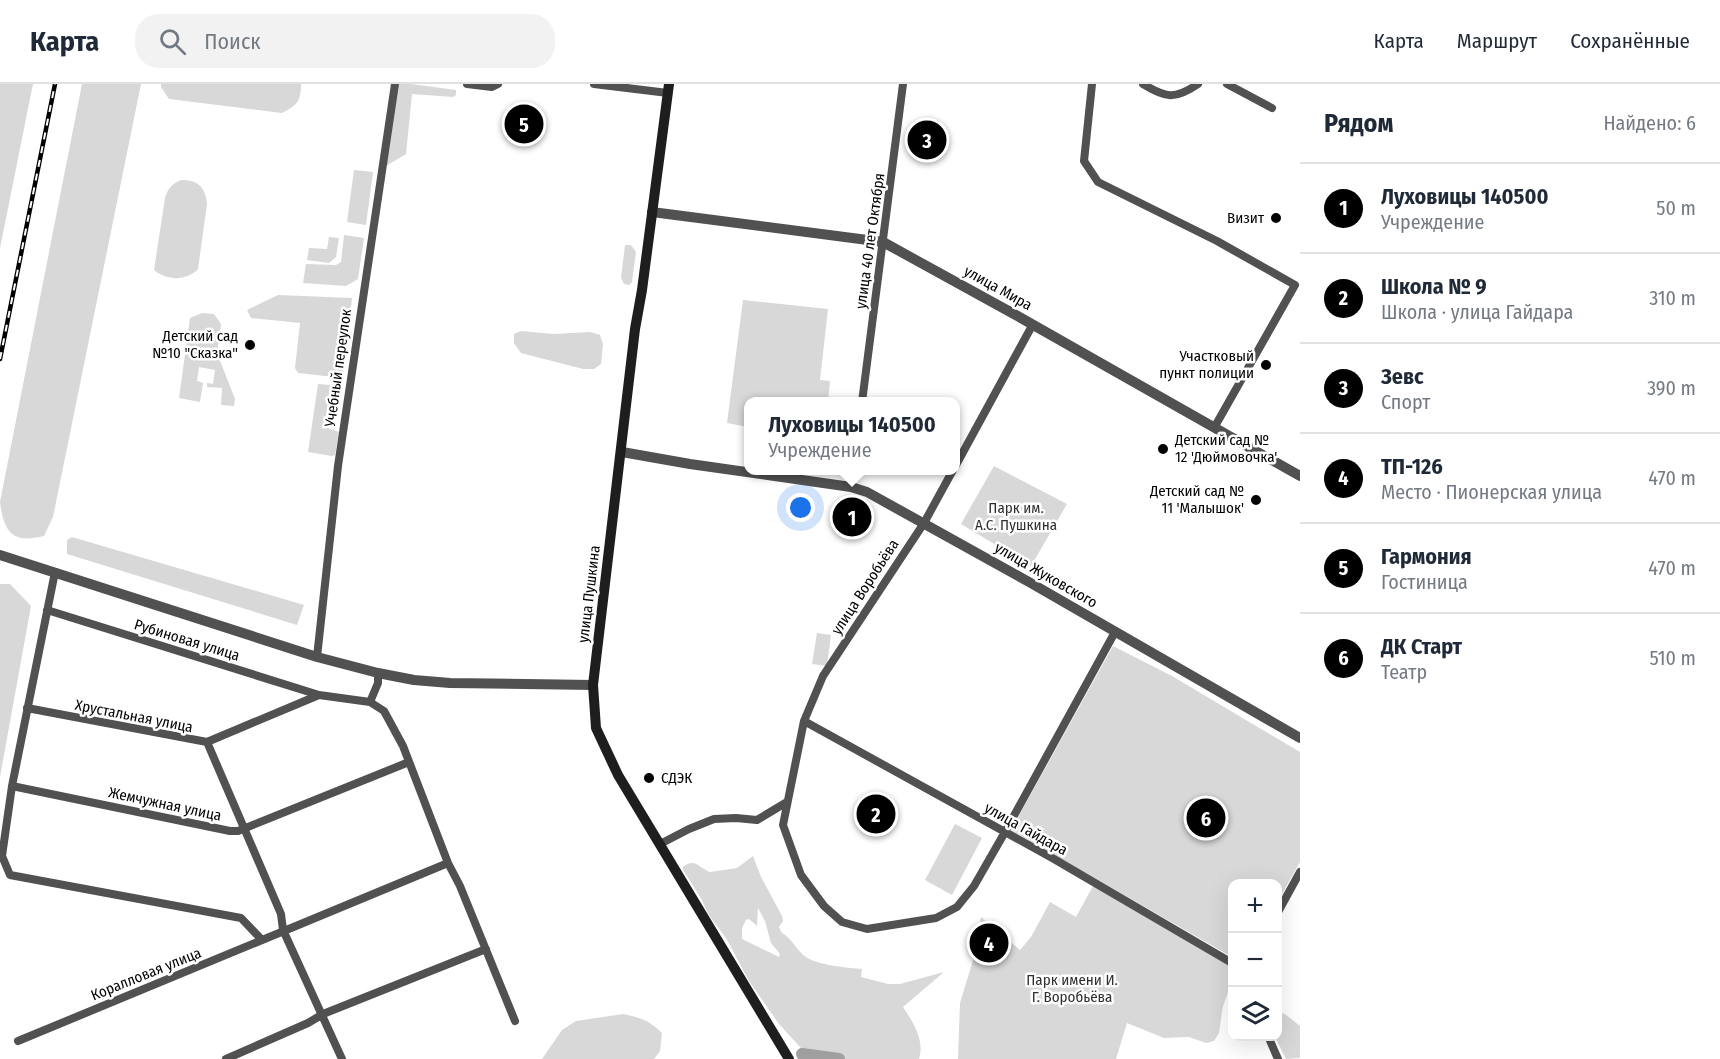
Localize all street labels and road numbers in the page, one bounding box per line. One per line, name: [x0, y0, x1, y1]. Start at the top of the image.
street label: улица 40 лет Октября: [852, 172, 888, 310]
street label: улица Мира: [961, 262, 1035, 314]
street label: Учебный переулок: [321, 308, 355, 429]
street label: улица Воробьёва: [828, 536, 902, 638]
street label: улица Жуковского: [991, 538, 1101, 612]
street label: улица Пушкина: [574, 544, 604, 644]
street label: Рубиновая улица: [132, 615, 242, 665]
street label: Хрустальная улица: [74, 696, 194, 736]
street label: Жемчужная улица: [107, 783, 223, 825]
street label: улица Гайдара: [981, 799, 1071, 859]
street label: Коралловая улица: [88, 944, 204, 1004]

